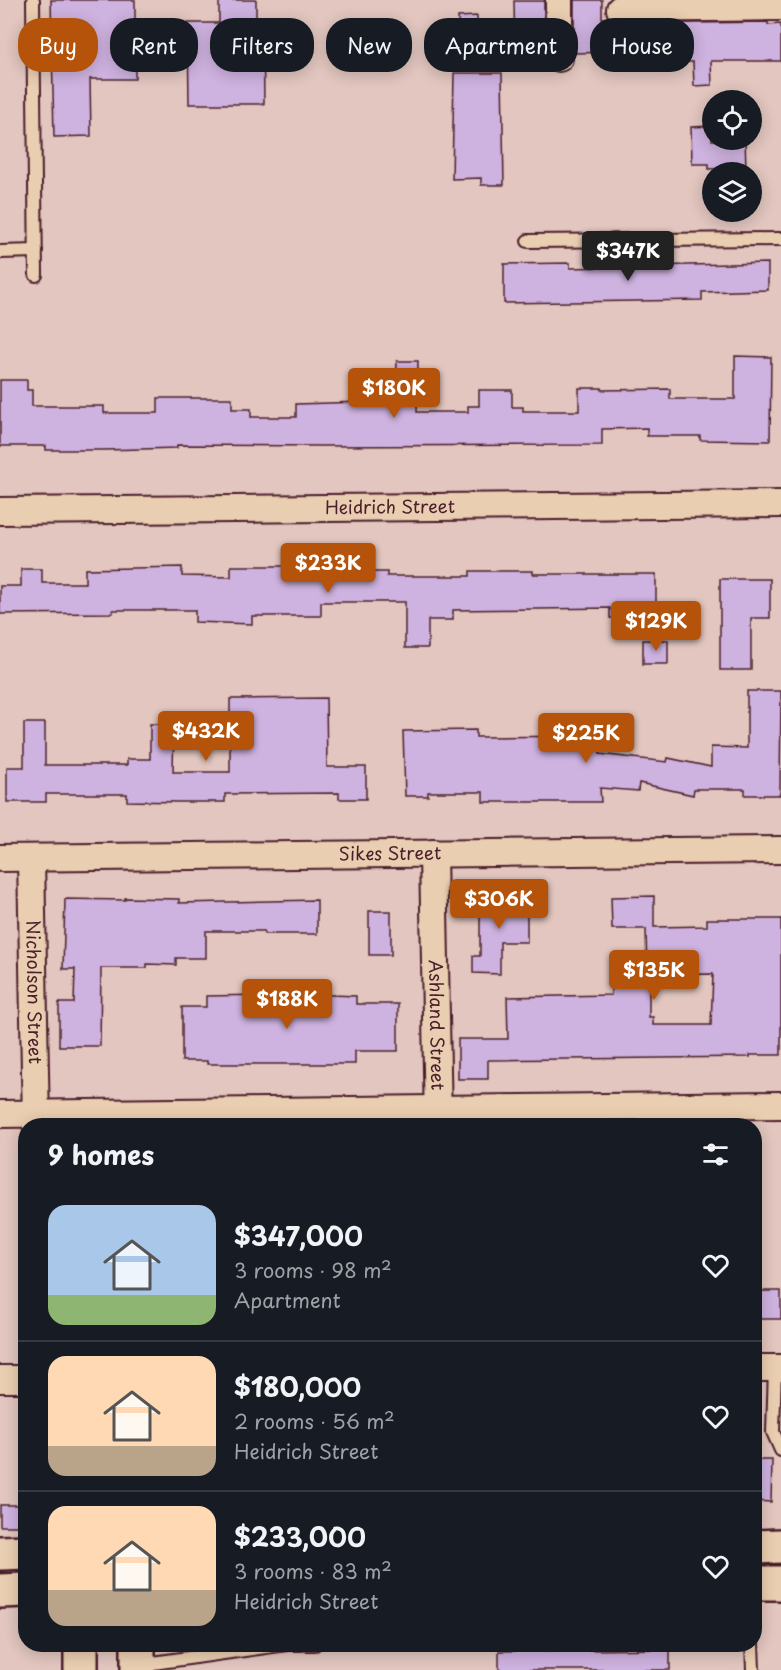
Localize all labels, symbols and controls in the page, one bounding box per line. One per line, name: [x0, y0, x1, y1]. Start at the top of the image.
chip: Buy: [18, 18, 98, 72]
chip: Rent: [110, 18, 198, 72]
chip: Filters: [210, 18, 314, 72]
chip: New: [326, 18, 412, 72]
chip: Apartment: [424, 18, 578, 72]
chip: House: [590, 18, 694, 72]
map controls: [702, 90, 762, 222]
button: locate: [702, 90, 762, 150]
button: layers: [702, 162, 762, 222]
pin: $347K: [586, 231, 670, 282]
text: $347K: [596, 235, 660, 265]
pin: $180K: [352, 368, 436, 419]
text: $180K: [362, 372, 426, 402]
street label: Heidrich Street: [325, 492, 455, 520]
pin: $233K: [286, 543, 370, 594]
text: $233K: [295, 547, 361, 577]
pin: $129K: [614, 601, 698, 652]
text: $129K: [625, 605, 687, 635]
pin: $432K: [164, 711, 248, 762]
pin: $225K: [544, 713, 628, 764]
text: $432K: [172, 715, 240, 745]
text: $225K: [552, 717, 620, 747]
street label: Sikes Street: [338, 838, 441, 867]
pin: $306K: [457, 879, 541, 930]
text: $306K: [464, 883, 534, 913]
street label: Nicholson Street: [20, 920, 50, 1064]
pin: $135K: [612, 950, 696, 1001]
text: $135K: [623, 954, 685, 984]
street label: Ashland Street: [423, 959, 452, 1091]
pin: $188K: [245, 979, 329, 1030]
text: $188K: [256, 983, 318, 1013]
text: 9 homes: [48, 1135, 154, 1174]
icon: filters: [699, 1138, 732, 1171]
text: $347,000: [234, 1216, 363, 1255]
icon: home: [96, 1229, 168, 1301]
icon: heart: [699, 1249, 732, 1282]
text: 3 rooms · 98 m²: [234, 1255, 392, 1285]
text: Apartment: [234, 1285, 341, 1315]
text: $180,000: [234, 1367, 361, 1406]
icon: home: [96, 1380, 168, 1452]
icon: heart: [699, 1400, 732, 1433]
text: 2 rooms · 56 m²: [234, 1406, 395, 1436]
text: Heidrich Street: [234, 1436, 379, 1466]
text: $233,000: [234, 1517, 366, 1556]
icon: home: [96, 1530, 168, 1602]
icon: heart: [699, 1550, 732, 1583]
text: 3 rooms · 83 m²: [234, 1556, 392, 1586]
text: Heidrich Street: [234, 1586, 379, 1616]

